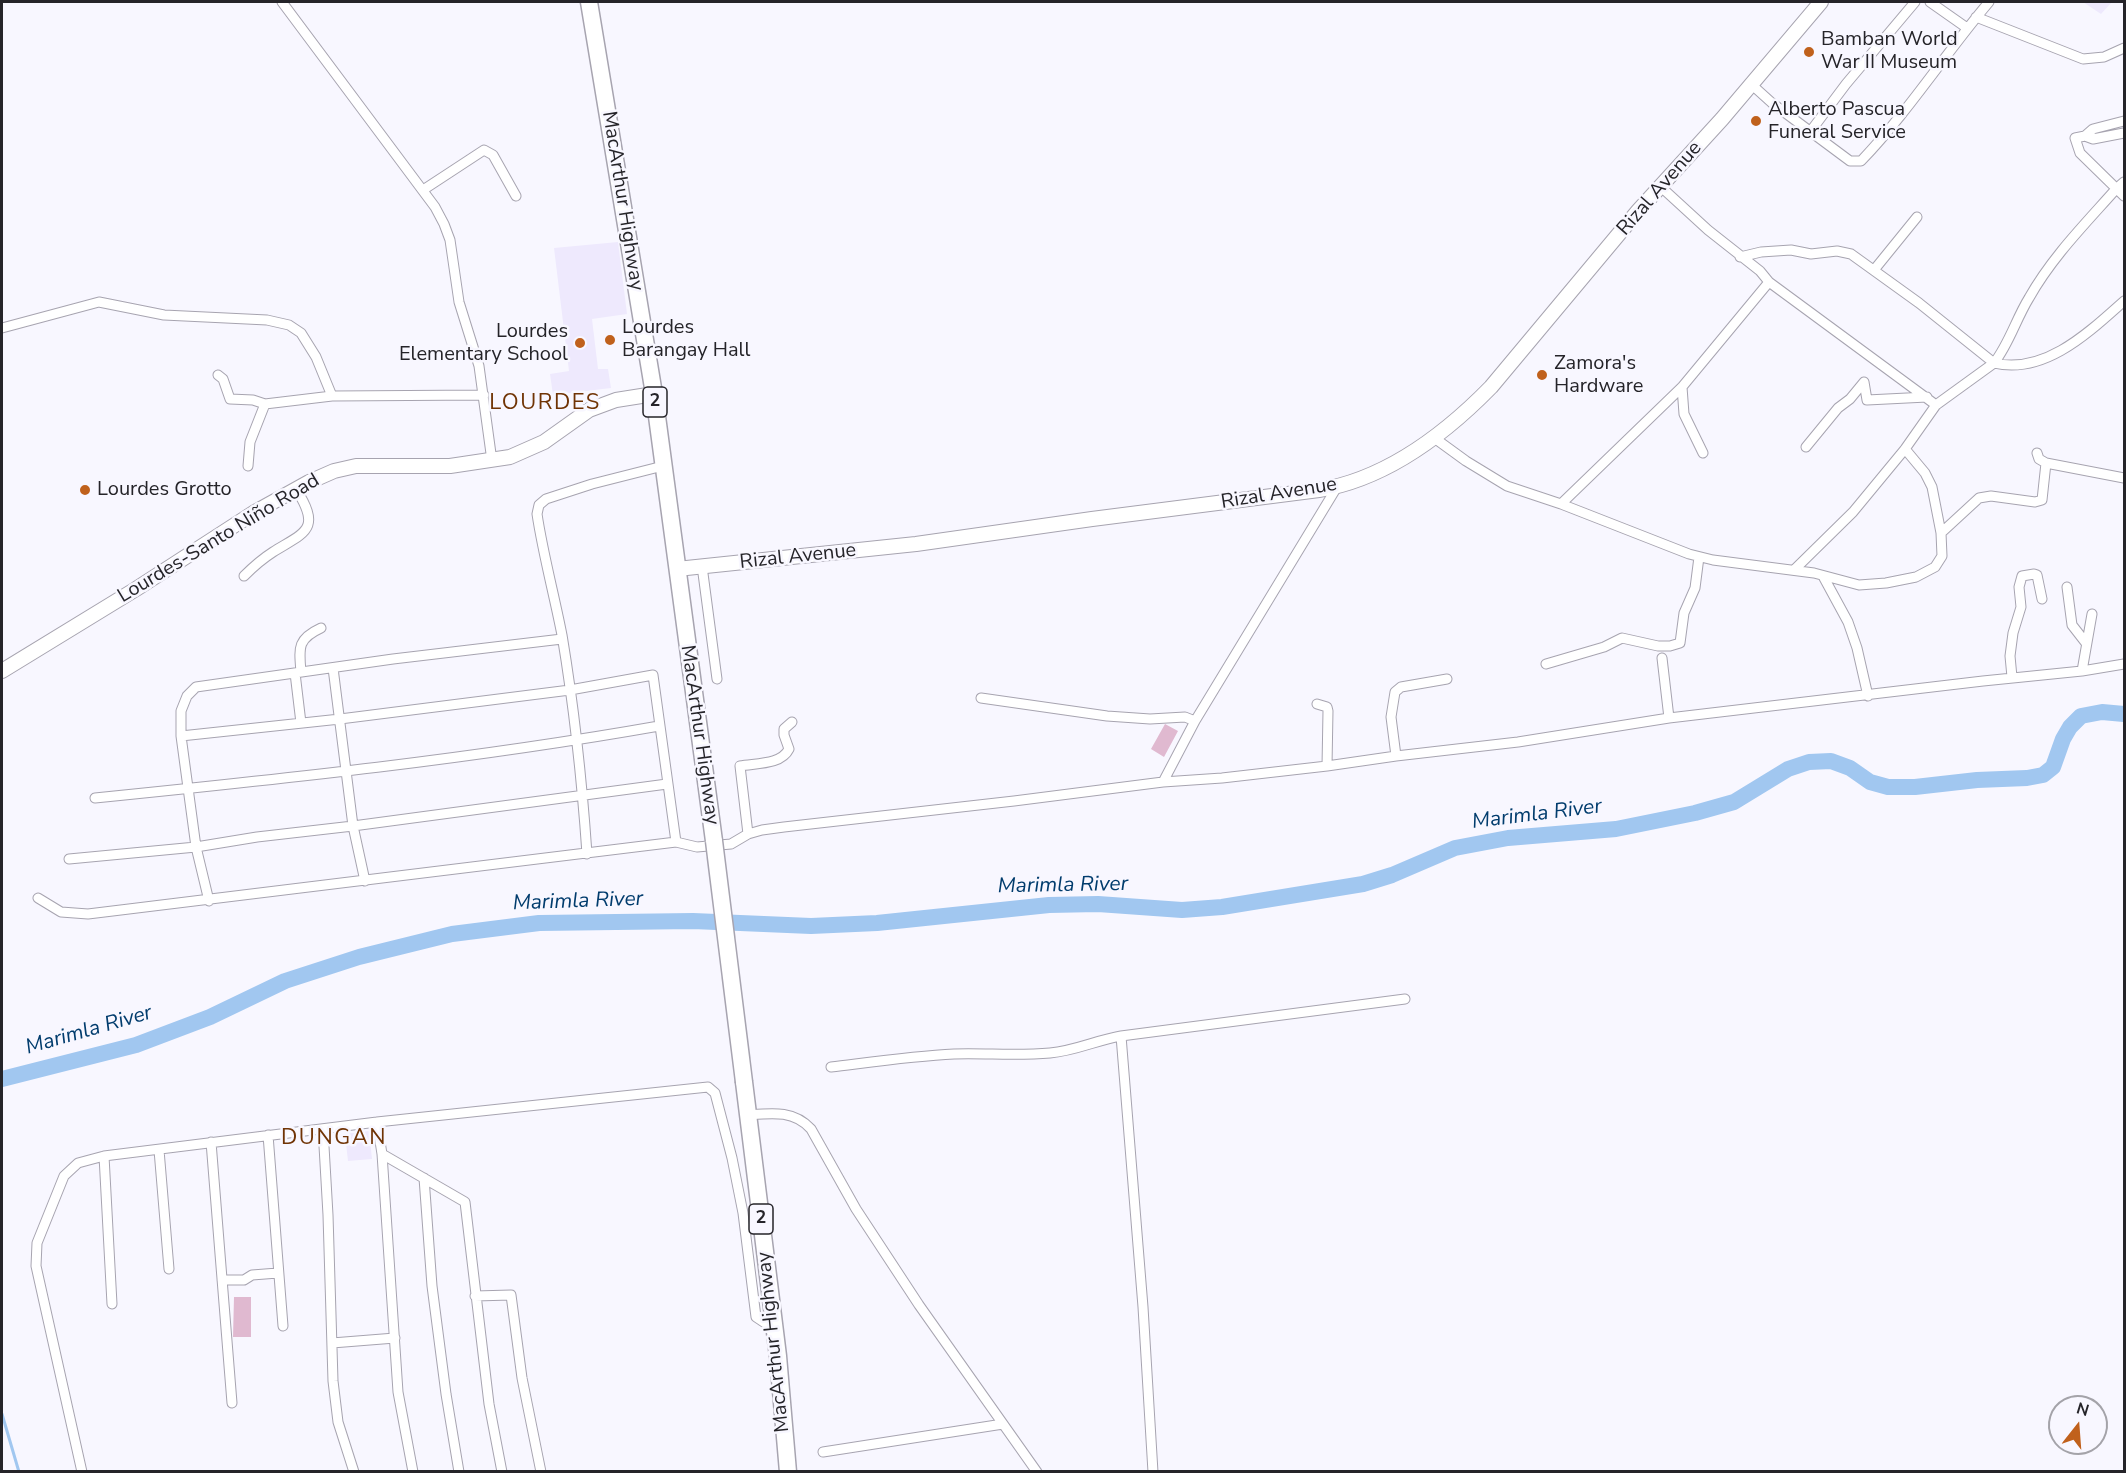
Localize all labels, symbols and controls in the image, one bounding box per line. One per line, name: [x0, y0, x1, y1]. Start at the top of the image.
place label: Bamban World War II Museum: [1821, 28, 1958, 75]
marker: Bamban World War II Museum: [1802, 45, 1816, 59]
place label: Alberto Pascua Funeral Service: [1768, 98, 1906, 145]
street label: MacArthur Highway: [596, 110, 648, 292]
marker: Alberto Pascua Funeral Service: [1749, 114, 1763, 128]
street label: Rizal Avenue: [1613, 137, 1707, 241]
place label: Lourdes Barangay Hall: [622, 316, 750, 363]
place label: Lourdes Elementary School: [399, 320, 568, 367]
marker: Lourdes Barangay Hall: [603, 333, 617, 347]
marker: Lourdes Elementary School: [573, 336, 587, 350]
place label: Zamora's Hardware: [1554, 352, 1643, 399]
marker: Zamora's Hardware: [1535, 368, 1549, 382]
road number: 2: [643, 387, 667, 417]
district label: LOURDES: [489, 391, 601, 417]
street label: Lourdes-Santo Niño Road: [114, 469, 324, 609]
street label: Rizal Avenue: [1219, 473, 1339, 515]
place label: Lourdes Grotto: [97, 478, 232, 502]
marker: Lourdes Grotto: [78, 483, 92, 497]
street label: Rizal Avenue: [739, 539, 857, 575]
street label: MacArthur Highway: [674, 644, 724, 826]
water label: Marimla River: [1471, 795, 1603, 835]
water label: Marimla River: [998, 872, 1128, 900]
water label: Marimla River: [512, 887, 644, 917]
water label: Marimla River: [23, 1001, 155, 1061]
district label: DUNGAN: [281, 1126, 387, 1152]
road number: 2: [749, 1204, 773, 1234]
street label: MacArthur Highway: [753, 1251, 795, 1433]
north arrow: [2048, 1395, 2108, 1455]
text: N: [2074, 1397, 2092, 1422]

